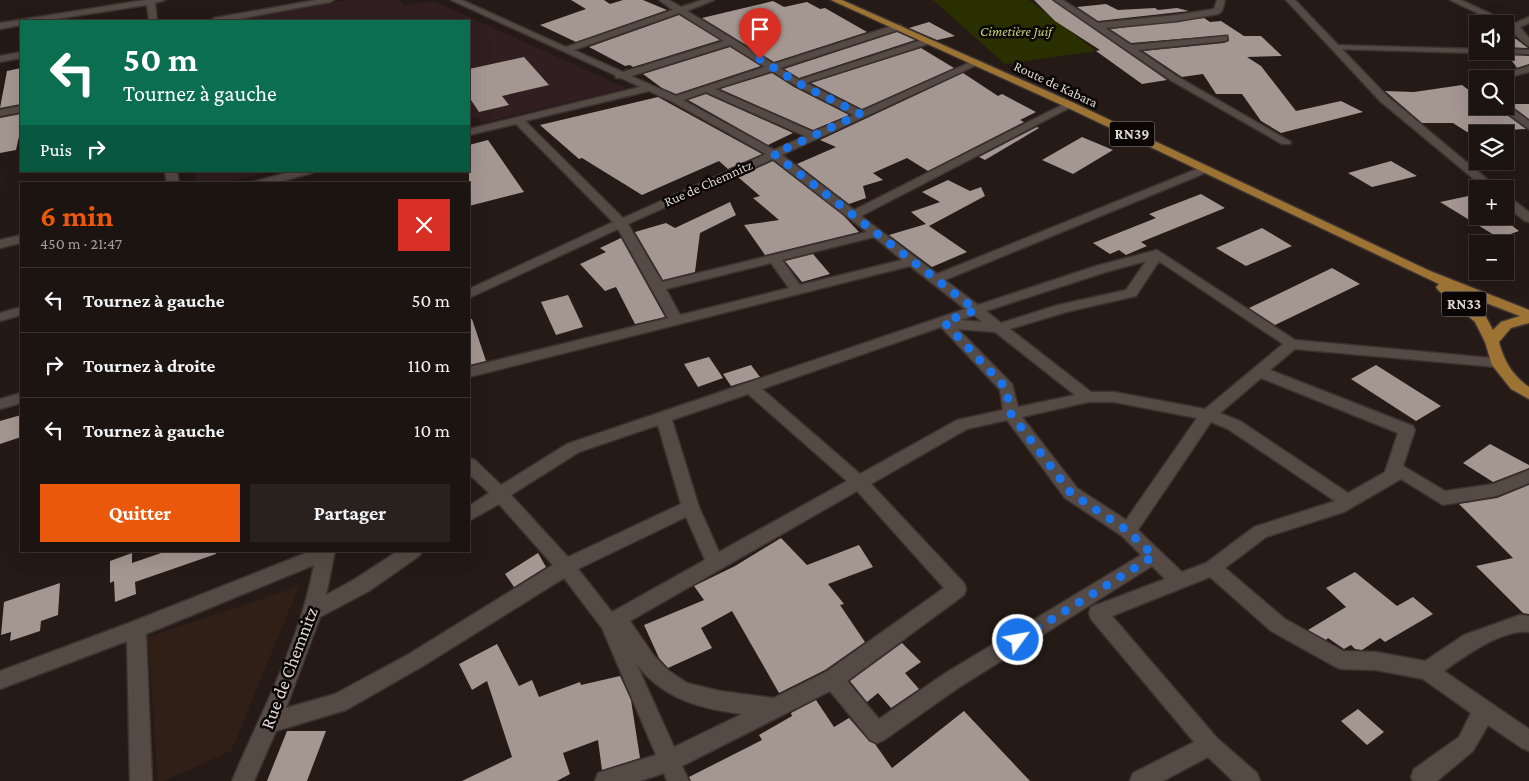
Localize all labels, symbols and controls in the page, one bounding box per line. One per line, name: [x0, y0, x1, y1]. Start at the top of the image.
pin: [739, 8, 781, 59]
icon: arrive: [746, 15, 774, 43]
map controls: [1469, 15, 1514, 280]
button: sound: [1469, 15, 1514, 60]
park label: Cimetière Juif: [980, 23, 1054, 39]
icon: left: [40, 40, 105, 105]
text: 50 m: [123, 40, 198, 79]
street label: Route de Kabara: [1012, 58, 1101, 111]
button: search: [1469, 70, 1514, 115]
text: Tournez à gauche: [123, 81, 277, 106]
road number: RN39: [1110, 122, 1154, 146]
button: layers: [1469, 125, 1514, 170]
icon: right: [82, 135, 110, 163]
text: Puis: [40, 139, 72, 160]
street label: Rue de Chemnitz: [661, 156, 755, 210]
button: +: [1469, 180, 1514, 225]
text: 6 min: [40, 199, 113, 232]
button: close: [398, 199, 450, 251]
text: 450 m · 21:47: [40, 235, 122, 252]
button: −: [1469, 235, 1514, 280]
icon: left: [40, 286, 68, 314]
text: Tournez à gauche: [83, 290, 225, 311]
text: 50 m: [411, 290, 450, 311]
road number: RN33: [1442, 292, 1486, 316]
icon: right: [40, 351, 68, 379]
text: Tournez à droite: [83, 355, 215, 376]
text: 110 m: [408, 355, 450, 376]
icon: left: [40, 416, 68, 444]
text: Tournez à gauche: [83, 420, 225, 441]
text: 10 m: [414, 420, 450, 441]
button: Quitter: [40, 484, 240, 542]
button: Partager: [250, 484, 450, 542]
street label: Rue de Chemnitz: [256, 604, 322, 732]
position arrow: [991, 613, 1043, 665]

